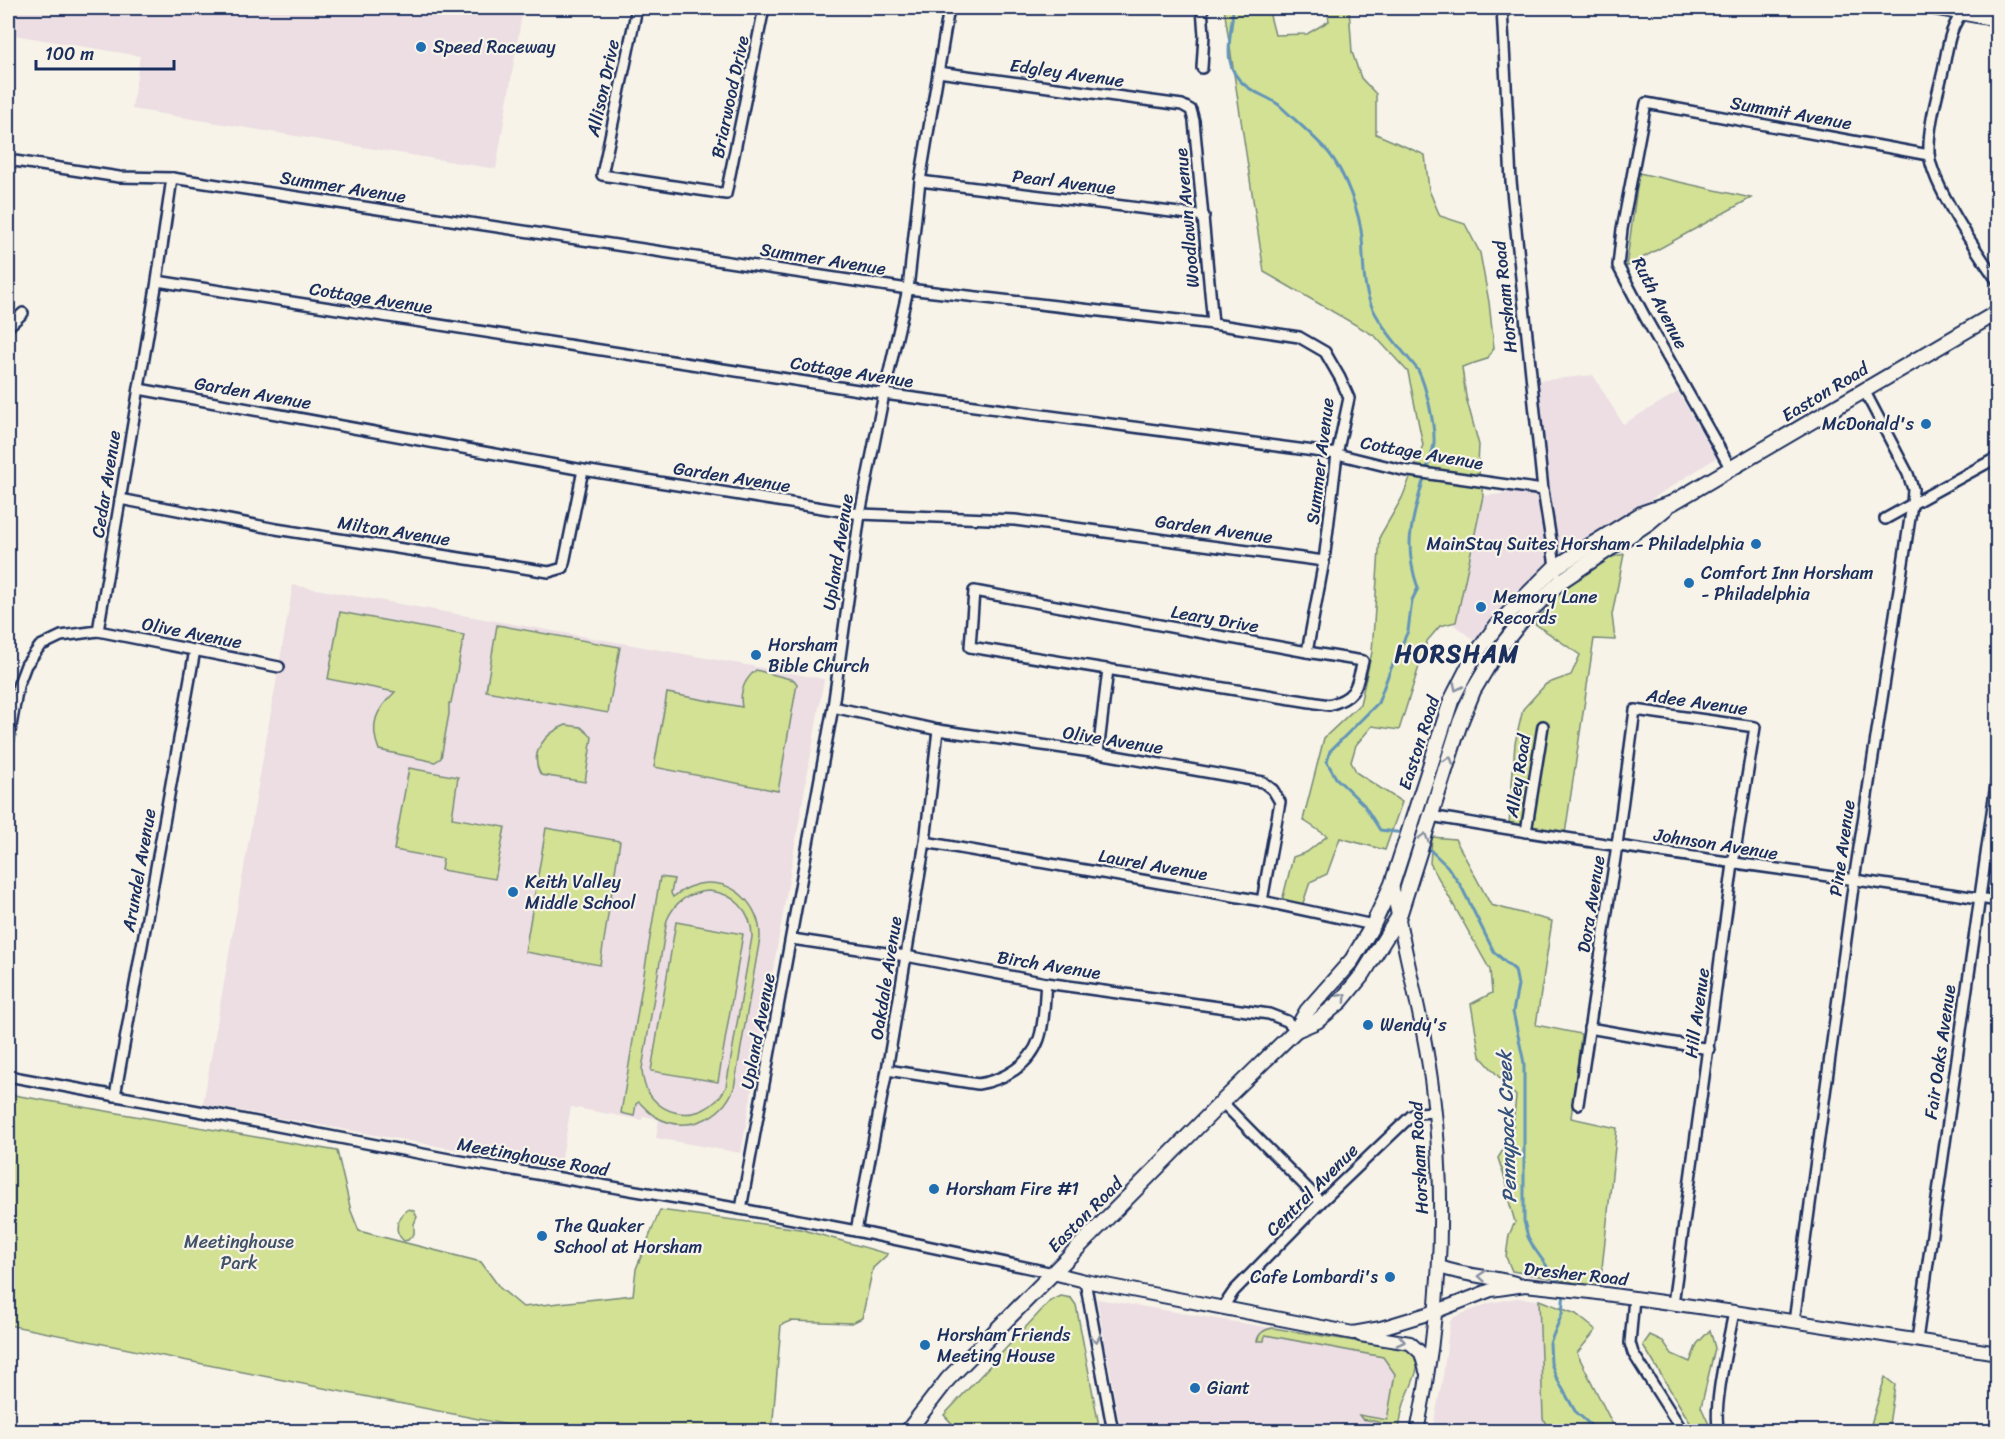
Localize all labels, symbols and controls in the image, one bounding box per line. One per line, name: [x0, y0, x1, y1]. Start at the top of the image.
place label: Speed Raceway: [433, 31, 556, 63]
street label: Briarwood Drive: [701, 32, 759, 161]
scale bar: [36, 33, 174, 71]
street label: Allison Drive: [577, 36, 629, 141]
text: 100 m: [45, 38, 94, 70]
marker: Speed Raceway: [414, 40, 428, 54]
street label: Edgley Avenue: [1008, 49, 1126, 97]
street label: Summit Avenue: [1728, 87, 1854, 139]
street label: Woodlawn Avenue: [1165, 146, 1209, 289]
street label: Pearl Avenue: [1011, 160, 1117, 204]
street label: Summer Avenue: [278, 161, 408, 213]
street label: Summer Avenue: [758, 233, 888, 285]
street label: Horsham Road: [1483, 238, 1527, 355]
street label: Ruth Avenue: [1623, 251, 1697, 355]
street label: Cottage Avenue: [307, 272, 435, 324]
street label: Cottage Avenue: [788, 346, 916, 398]
street label: Easton Road: [1775, 352, 1876, 431]
street label: Garden Avenue: [192, 367, 314, 419]
street label: Summer Avenue: [1296, 396, 1344, 526]
place label: McDonald's: [1822, 408, 1915, 440]
marker: McDonald's: [1919, 417, 1933, 431]
street label: Cottage Avenue: [1358, 426, 1486, 480]
street label: Cedar Avenue: [82, 428, 130, 540]
street label: Garden Avenue: [671, 452, 793, 502]
street label: Upland Avenue: [813, 491, 863, 613]
street label: Garden Avenue: [1153, 505, 1275, 553]
street label: Milton Avenue: [335, 506, 453, 556]
place label: MainStay Suites Horsham - Philadelphia: [1426, 528, 1745, 560]
marker: MainStay Suites Horsham - Philadelphia: [1749, 537, 1763, 551]
place label: Comfort Inn Horsham - Philadelphia: [1701, 557, 1873, 610]
marker: Comfort Inn Horsham - Philadelphia: [1682, 576, 1696, 590]
place label: Memory Lane Records: [1493, 581, 1598, 634]
street label: Leary Drive: [1169, 596, 1261, 642]
marker: Memory Lane Records: [1474, 600, 1488, 614]
street label: Olive Avenue: [139, 608, 245, 658]
place label: Horsham Bible Church: [768, 629, 869, 682]
district label: HORSHAM: [1394, 633, 1520, 675]
marker: Horsham Bible Church: [749, 648, 763, 662]
street label: Adee Avenue: [1643, 679, 1750, 725]
one-way arrow: [1453, 681, 1465, 692]
street label: Easton Road: [1389, 690, 1450, 794]
street label: Olive Avenue: [1060, 716, 1166, 764]
street label: Alley Road: [1495, 731, 1541, 821]
one-way arrow: [1442, 755, 1454, 766]
street label: Pine Avenue: [1819, 798, 1865, 898]
street label: Arundel Avenue: [112, 806, 166, 935]
street label: Johnson Avenue: [1651, 818, 1780, 870]
one-way arrow: [1417, 832, 1429, 843]
street label: Laurel Avenue: [1096, 840, 1210, 890]
street label: Dora Avenue: [1567, 853, 1615, 955]
place label: Keith Valley Middle School: [525, 866, 636, 919]
marker: Keith Valley Middle School: [506, 885, 520, 899]
street label: Oakdale Avenue: [860, 914, 912, 1042]
street label: Birch Avenue: [995, 941, 1103, 989]
street label: Hill Avenue: [1675, 966, 1719, 1060]
street label: Upland Avenue: [731, 970, 785, 1092]
street label: Fair Oaks Avenue: [1915, 982, 1965, 1121]
one-way arrow: [1336, 993, 1347, 1004]
place label: Wendy's: [1380, 1009, 1447, 1041]
marker: Wendy's: [1361, 1018, 1375, 1032]
water label: Pennypack Creek: [1487, 1048, 1527, 1203]
street label: Horsham Road: [1400, 1099, 1438, 1215]
street label: Meetinghouse Road: [455, 1128, 613, 1186]
street label: Central Avenue: [1258, 1136, 1366, 1244]
street label: Easton Road: [1039, 1168, 1132, 1261]
place label: Horsham Fire #1: [946, 1173, 1079, 1205]
marker: Horsham Fire #1: [927, 1182, 941, 1196]
place label: The Quaker School at Horsham: [554, 1210, 703, 1263]
park label: Meetinghouse Park: [184, 1226, 294, 1279]
marker: The Quaker School at Horsham: [535, 1229, 549, 1243]
street label: Dresher Road: [1522, 1253, 1631, 1296]
place label: Cafe Lombardi's: [1250, 1261, 1379, 1293]
marker: Cafe Lombardi's: [1383, 1270, 1397, 1284]
one-way arrow: [1478, 1270, 1487, 1283]
place label: Horsham Friends Meeting House: [937, 1319, 1071, 1372]
one-way arrow: [1089, 1333, 1102, 1343]
one-way arrow: [1396, 1334, 1406, 1347]
marker: Horsham Friends Meeting House: [918, 1338, 932, 1352]
place label: Giant: [1207, 1372, 1250, 1404]
marker: Giant: [1188, 1381, 1202, 1395]

